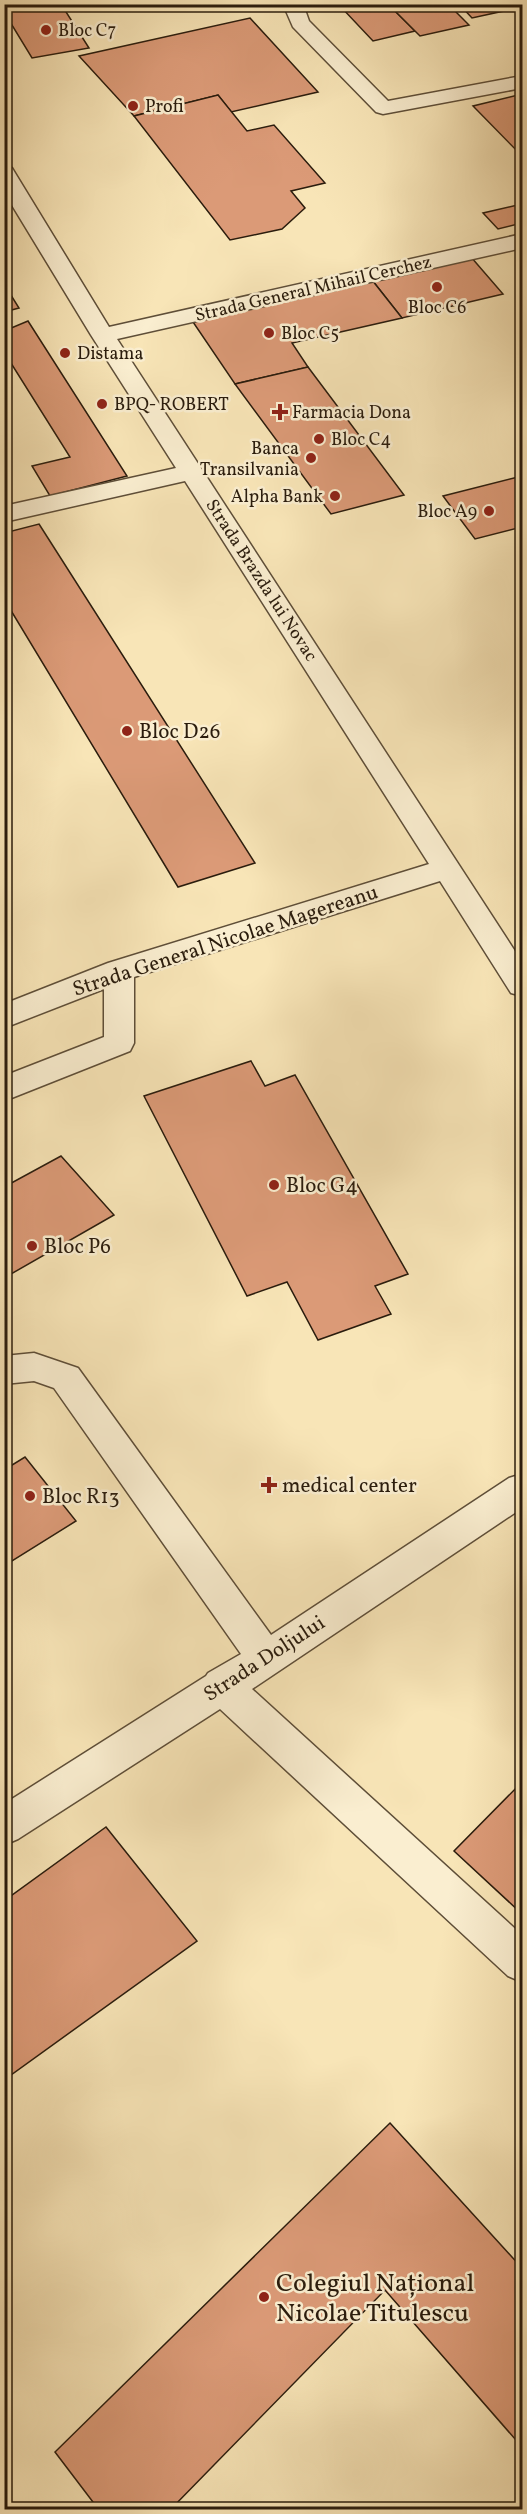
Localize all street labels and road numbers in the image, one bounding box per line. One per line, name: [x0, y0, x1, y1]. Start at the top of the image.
street label: Strada General Mihail Cerchez: [193, 250, 434, 329]
street label: Strada Brazda lui Novac: [199, 495, 323, 667]
street label: Strada General Nicolae Magereanu: [69, 878, 382, 1005]
street label: Strada Doljului: [198, 1609, 331, 1709]

